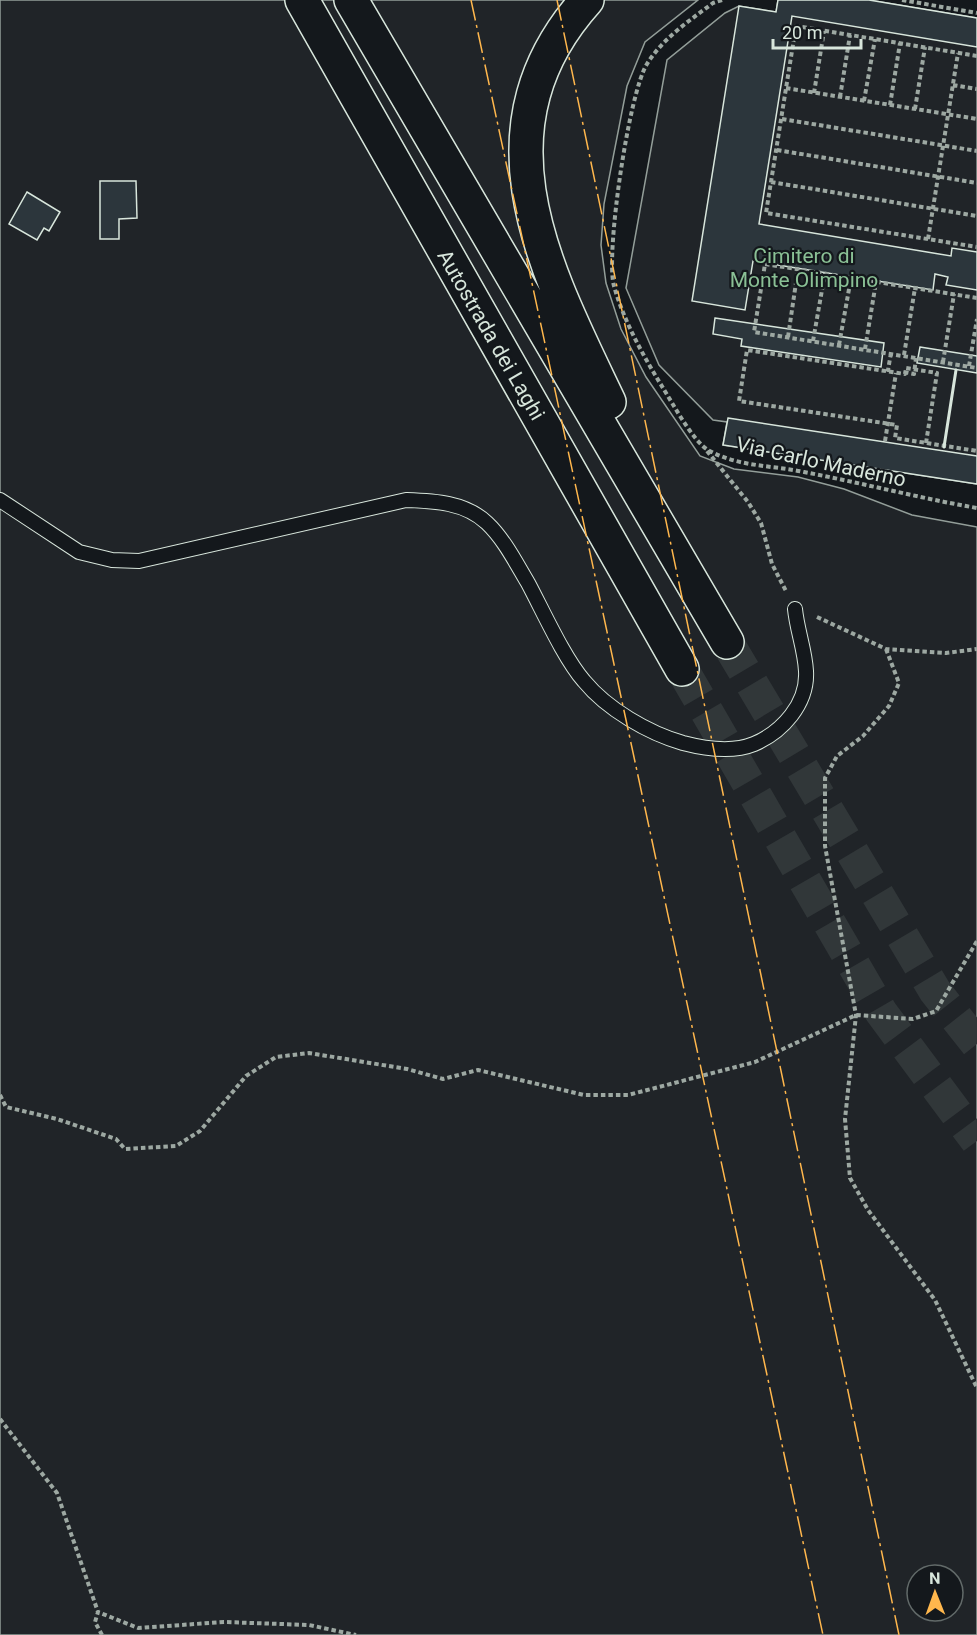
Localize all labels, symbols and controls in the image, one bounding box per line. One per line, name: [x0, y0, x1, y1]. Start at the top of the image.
scale bar: [773, 12, 862, 50]
text: 20 m: [782, 22, 822, 43]
park label: Cimitero di Monte Olimpino: [730, 244, 878, 292]
street label: Autostrada dei Laghi: [432, 246, 550, 424]
street label: Via Carlo Maderno: [734, 432, 908, 492]
north arrow: [905, 1563, 965, 1623]
text: N: [929, 1569, 941, 1588]

